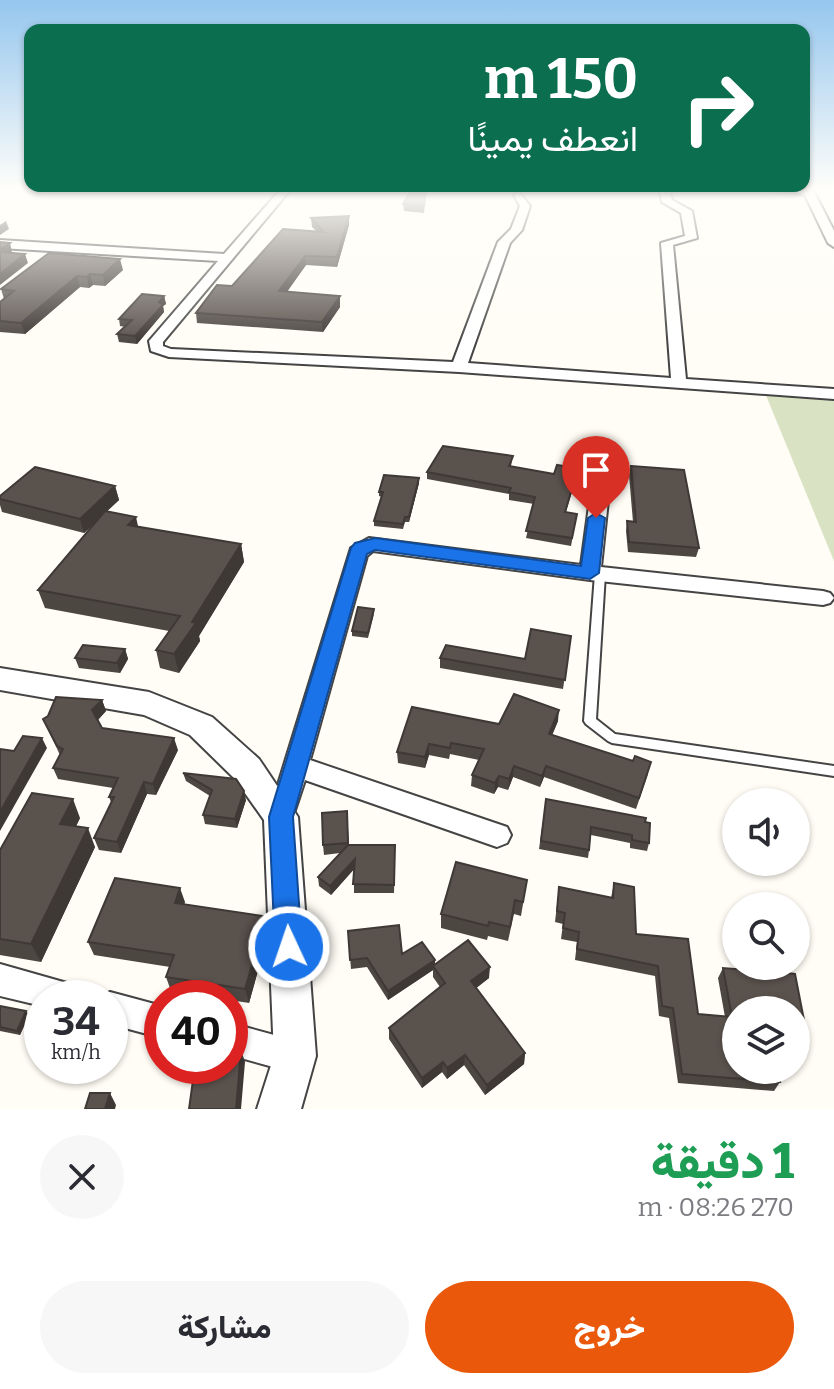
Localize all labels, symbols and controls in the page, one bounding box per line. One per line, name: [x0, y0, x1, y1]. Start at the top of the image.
text: 150 m: [484, 46, 638, 113]
icon: right: [666, 56, 770, 160]
text: انعطف يمينًا: [467, 117, 638, 161]
pin: [562, 436, 630, 518]
icon: arrive: [574, 448, 618, 492]
map controls: [722, 788, 810, 1084]
button: sound: [722, 788, 810, 876]
button: search: [722, 892, 810, 980]
position arrow: [247, 905, 331, 989]
speed limit sign: 40: [144, 980, 248, 1084]
button: layers: [722, 996, 810, 1084]
text: 34: [52, 998, 100, 1046]
text: km/h: [51, 1040, 101, 1064]
text: 1 دقيقة: [651, 1133, 794, 1191]
button: close: [40, 1135, 124, 1219]
text: 270 m · 08:26: [638, 1192, 794, 1223]
button: مشاركة: [40, 1281, 409, 1373]
button: خروج: [425, 1281, 794, 1373]

